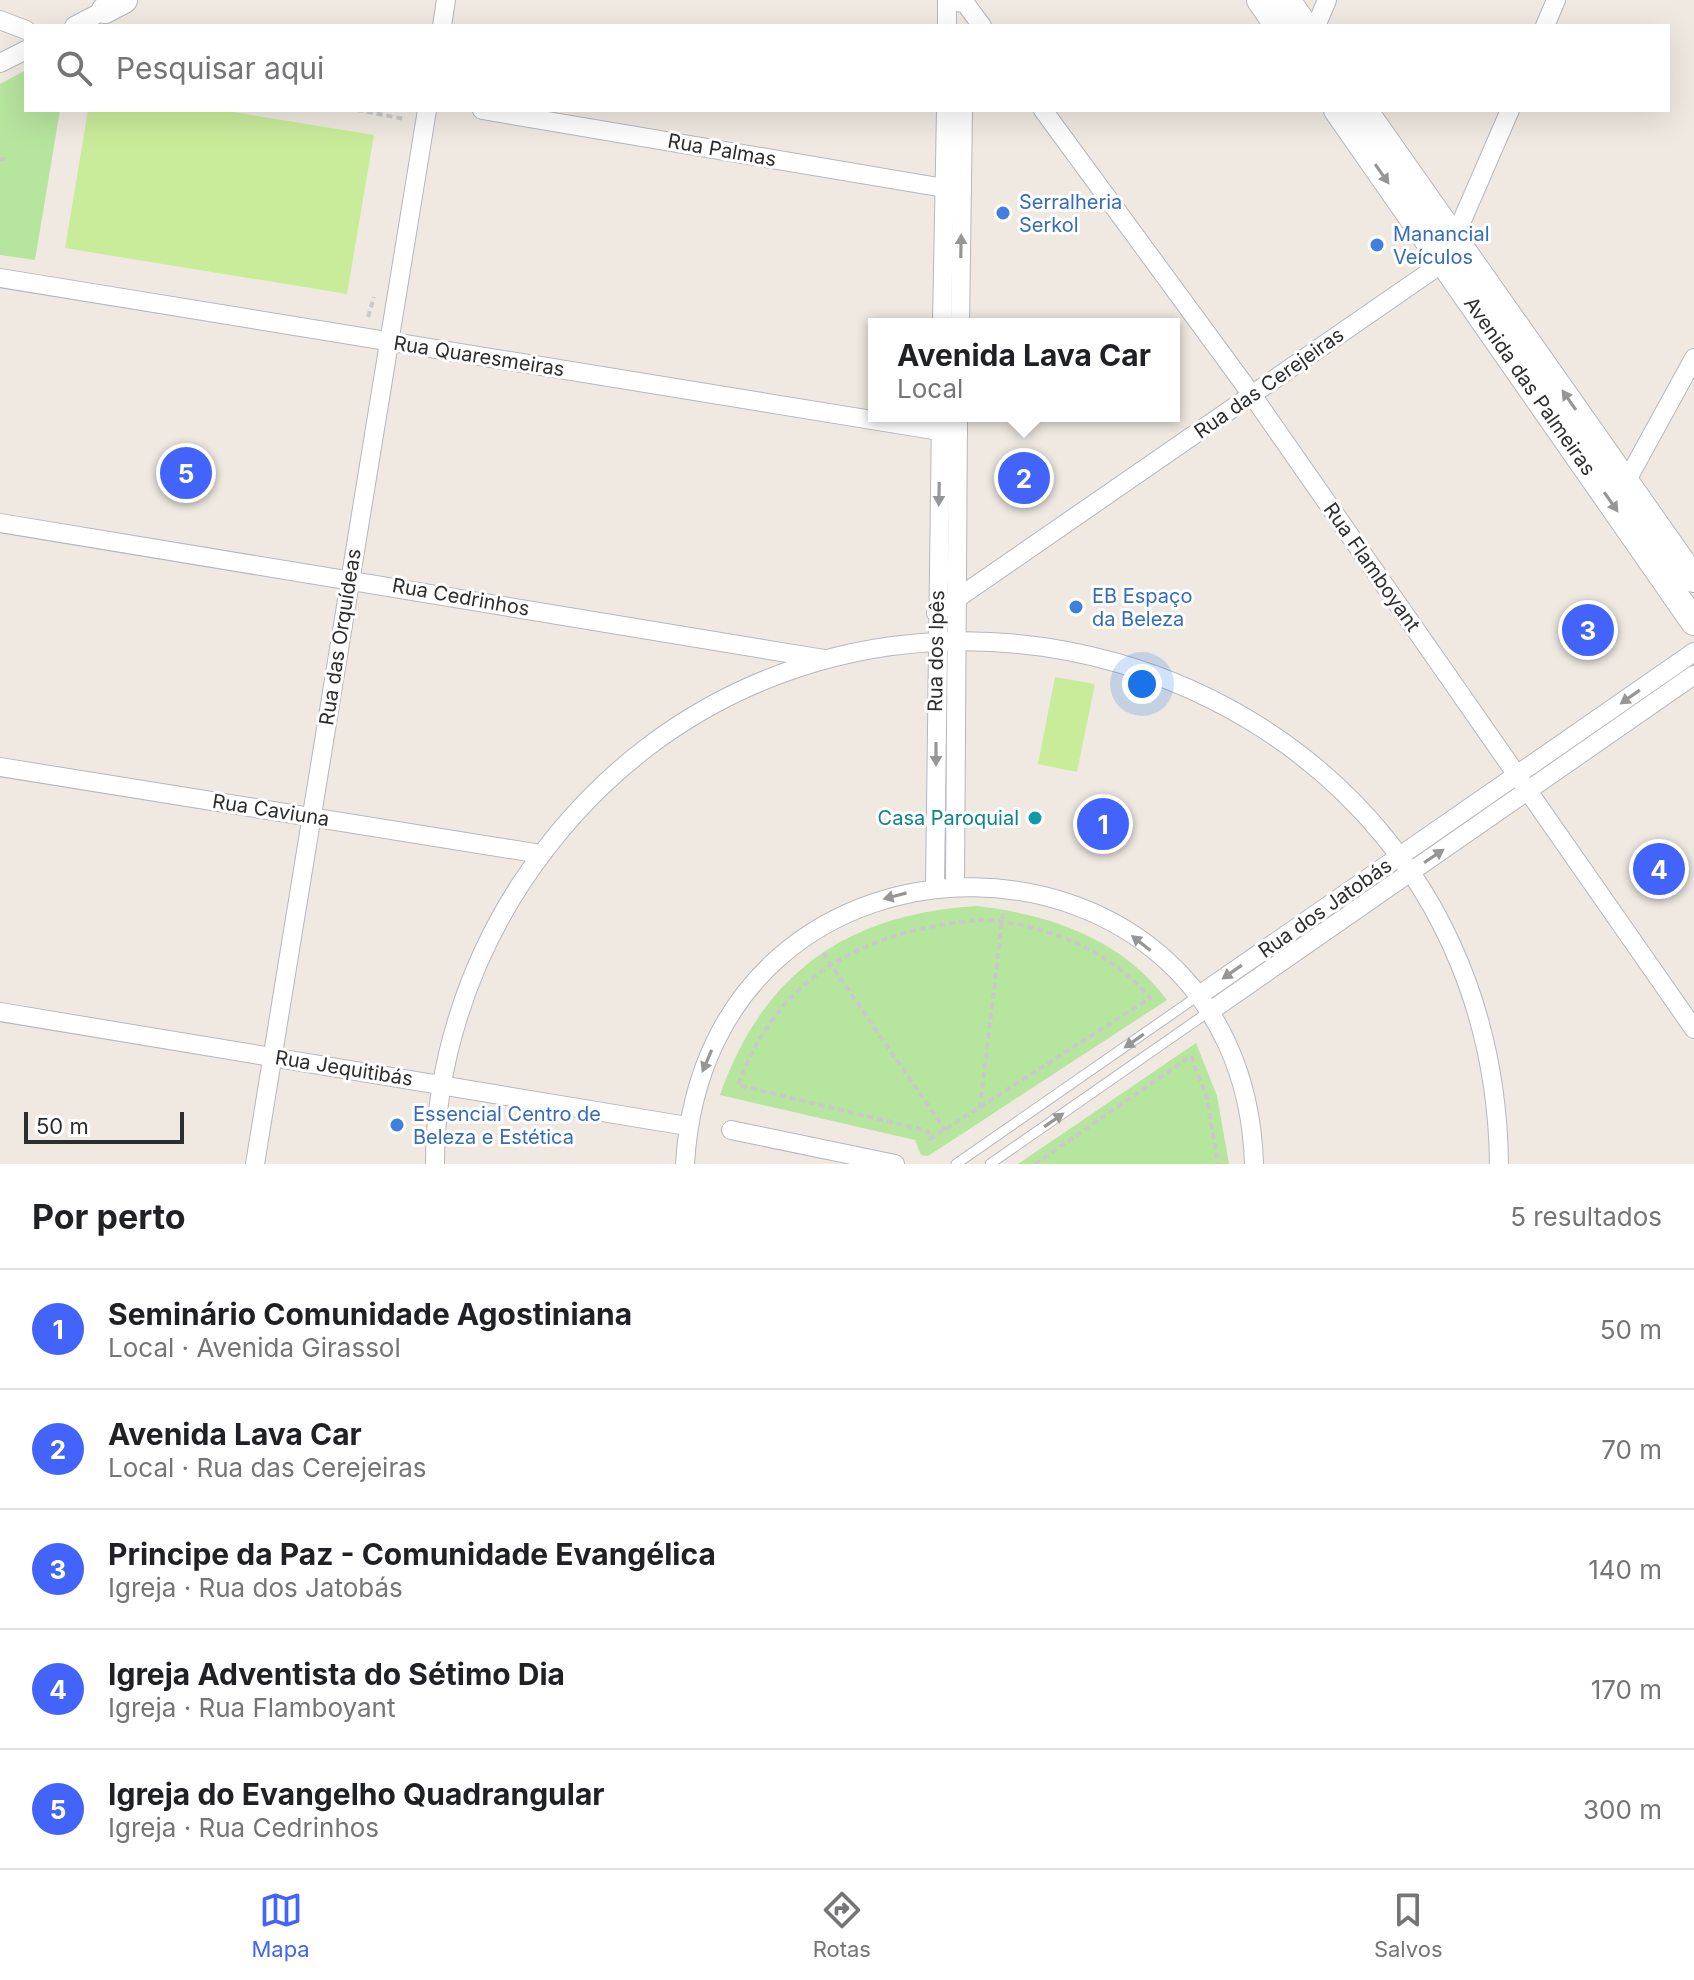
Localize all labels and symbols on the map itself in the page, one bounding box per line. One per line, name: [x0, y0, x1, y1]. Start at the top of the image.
street label: Rua Palmas: [666, 129, 778, 171]
one-way arrow: [1374, 163, 1389, 184]
place label: Serralheria Serkol: [1019, 190, 1122, 237]
marker: Serralheria Serkol: [994, 204, 1012, 222]
place label: Manancial Veículos: [1393, 222, 1490, 269]
one-way arrow: [955, 233, 967, 258]
marker: Manancial Veículos: [1368, 236, 1386, 254]
street label: Avenida das Palmeiras: [1459, 292, 1601, 480]
street label: Rua das Cerejeiras: [1190, 322, 1348, 444]
street label: Rua Quaresmeiras: [392, 331, 566, 381]
one-way arrow: [1562, 390, 1577, 411]
pin: 5: [160, 443, 212, 503]
pin: 2: [998, 448, 1050, 508]
one-way arrow: [933, 482, 945, 507]
one-way arrow: [1603, 492, 1618, 513]
street label: Rua Flamboyant: [1319, 498, 1426, 636]
street label: Rua das Orquídeas: [314, 547, 366, 727]
street label: Rua Cedrinhos: [390, 573, 532, 621]
place label: EB Espaço da Beleza: [1092, 584, 1192, 631]
street label: Rua dos Ipês: [923, 590, 949, 712]
marker: EB Espaço da Beleza: [1067, 598, 1085, 616]
pin: 3: [1562, 600, 1614, 660]
your location: [1122, 664, 1162, 704]
one-way arrow: [1619, 689, 1641, 705]
one-way arrow: [930, 742, 942, 767]
street label: Rua Caviuna: [211, 789, 331, 831]
pin: 1: [1077, 794, 1129, 854]
place label: Casa Paroquial: [878, 806, 1019, 830]
marker: Casa Paroquial: [1026, 809, 1044, 827]
pin: 4: [1633, 839, 1685, 899]
one-way arrow: [1424, 849, 1445, 864]
street label: Rua dos Jatobás: [1254, 853, 1396, 963]
one-way arrow: [883, 891, 908, 903]
one-way arrow: [1131, 935, 1151, 952]
one-way arrow: [1222, 964, 1243, 979]
one-way arrow: [1123, 1033, 1144, 1048]
street label: Rua Jequitibás: [273, 1045, 415, 1091]
one-way arrow: [700, 1050, 713, 1074]
place label: Essencial Centro de Beleza e Estética: [413, 1102, 601, 1149]
scale bar: [24, 1108, 184, 1144]
one-way arrow: [1043, 1113, 1064, 1128]
marker: Essencial Centro de Beleza e Estética: [388, 1116, 406, 1134]

